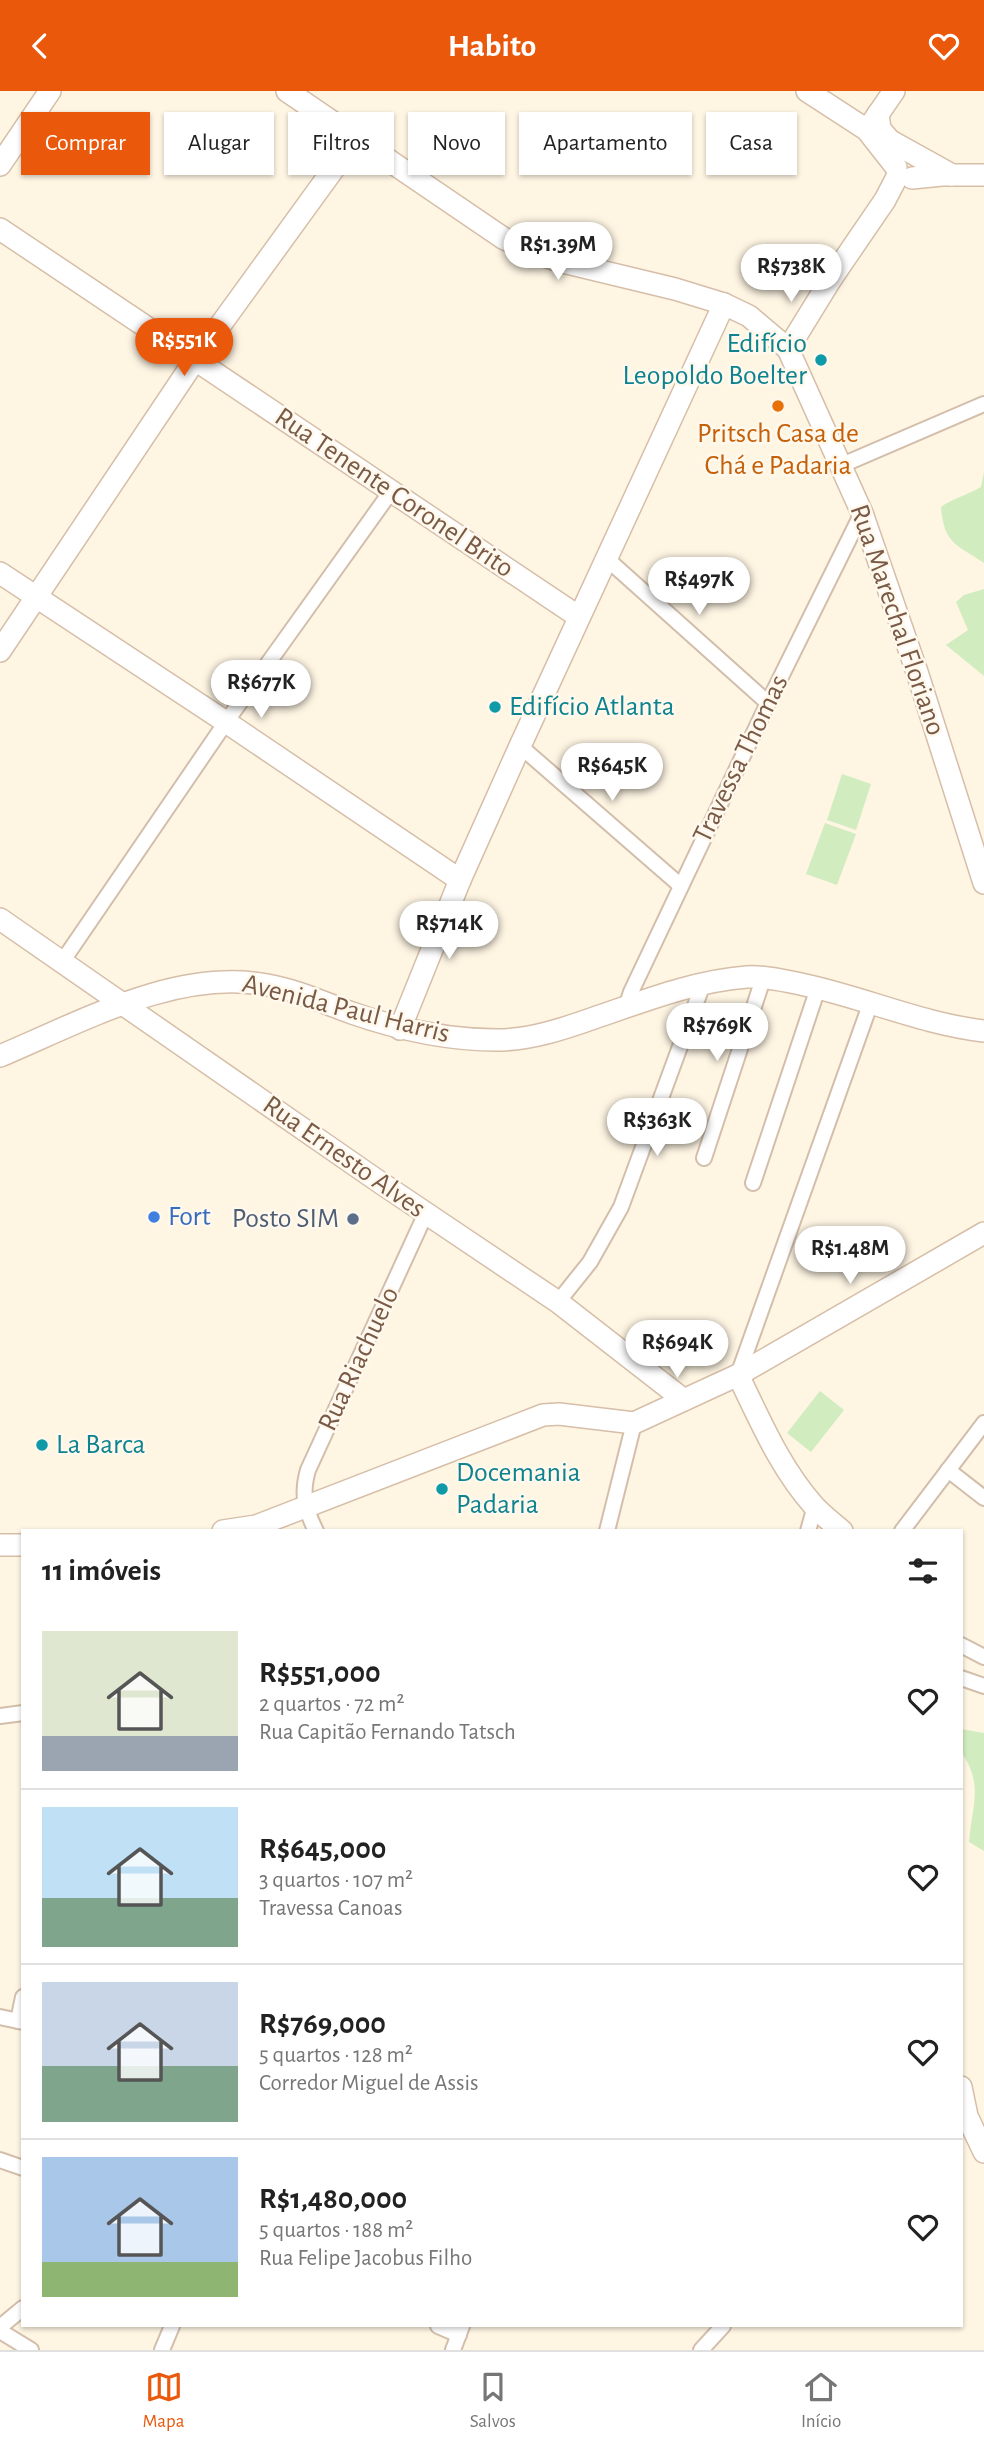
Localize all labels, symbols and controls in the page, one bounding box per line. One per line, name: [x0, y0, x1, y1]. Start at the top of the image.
icon: back: [21, 27, 59, 65]
icon: heart: [925, 27, 963, 65]
text: Habito: [448, 30, 536, 62]
chip: Comprar: [21, 112, 150, 175]
chip: Alugar: [164, 112, 274, 175]
chip: Filtros: [288, 112, 394, 175]
chip: Novo: [408, 112, 505, 175]
chip: Apartamento: [519, 112, 692, 175]
chip: Casa: [706, 112, 797, 175]
pin: R$1.39M: [493, 223, 623, 282]
text: R$1.39M: [520, 233, 596, 256]
pin: R$738K: [734, 245, 848, 304]
text: R$738K: [757, 255, 825, 278]
pin: R$551K: [127, 319, 241, 378]
text: R$551K: [151, 329, 217, 352]
place label: Edifício Leopoldo Boelter: [622, 330, 807, 390]
marker: Edifício Leopoldo Boelter: [813, 352, 829, 368]
marker: Pritsch Casa de Chá e Padaria: [770, 398, 786, 414]
street label: Rua Tenente Coronel Brito: [270, 403, 518, 583]
place label: Pritsch Casa de Chá e Padaria: [697, 420, 859, 480]
street label: Rua Marechal Floriano: [844, 501, 950, 739]
pin: R$497K: [642, 557, 756, 617]
text: R$497K: [664, 568, 734, 591]
pin: R$677K: [204, 661, 318, 720]
text: R$677K: [227, 671, 295, 694]
street label: Travessa Thomas: [688, 671, 794, 847]
place label: Edifício Atlanta: [509, 693, 675, 721]
marker: Edifício Atlanta: [487, 699, 503, 715]
pin: R$645K: [555, 743, 669, 803]
text: R$645K: [577, 754, 647, 777]
pin: R$714K: [392, 901, 506, 961]
text: R$714K: [415, 912, 483, 935]
street label: Avenida Paul Harris: [240, 970, 452, 1048]
pin: R$769K: [660, 1003, 774, 1063]
text: R$769K: [682, 1014, 752, 1037]
street label: Rua Ernesto Alves: [258, 1091, 430, 1223]
pin: R$363K: [600, 1098, 714, 1158]
text: R$363K: [623, 1109, 691, 1132]
place label: Fort: [168, 1203, 211, 1231]
place label: Posto SIM: [232, 1205, 339, 1233]
marker: Fort: [146, 1209, 162, 1225]
marker: Posto SIM: [345, 1211, 361, 1227]
pin: R$1.48M: [785, 1227, 915, 1286]
text: R$1.48M: [811, 1237, 889, 1260]
street label: Rua Riachuelo: [314, 1283, 404, 1435]
pin: R$694K: [620, 1321, 734, 1380]
text: R$694K: [641, 1331, 713, 1354]
place label: La Barca: [56, 1431, 145, 1459]
marker: La Barca: [34, 1437, 50, 1453]
place label: Docemania Padaria: [456, 1459, 581, 1519]
marker: Docemania Padaria: [434, 1481, 450, 1497]
icon: filters: [904, 1552, 942, 1590]
text: 11 imóveis: [42, 1556, 161, 1586]
text: R$551,000: [259, 1658, 381, 1688]
icon: home: [98, 1659, 182, 1743]
icon: heart: [904, 1682, 942, 1720]
text: 2 quartos · 72 m²: [259, 1693, 405, 1716]
text: Rua Capitão Fernando Tatsch: [259, 1721, 516, 1744]
text: R$645,000: [259, 1834, 387, 1864]
icon: home: [98, 1835, 182, 1919]
icon: heart: [904, 1858, 942, 1896]
text: 3 quartos · 107 m²: [259, 1869, 413, 1892]
text: Travessa Canoas: [259, 1897, 402, 1920]
text: R$769,000: [259, 2009, 386, 2039]
icon: home: [98, 2010, 182, 2094]
icon: heart: [904, 2033, 942, 2071]
text: 5 quartos · 128 m²: [259, 2044, 413, 2067]
text: Corredor Miguel de Assis: [259, 2072, 479, 2095]
text: R$1,480,000: [259, 2184, 407, 2214]
icon: home: [98, 2185, 182, 2269]
icon: heart: [904, 2208, 942, 2246]
text: 5 quartos · 188 m²: [259, 2219, 413, 2242]
text: Rua Felipe Jacobus Filho: [259, 2247, 472, 2270]
tab: Mapa: [143, 2368, 185, 2433]
tab: Salvos: [470, 2368, 516, 2433]
tab: Início: [801, 2368, 841, 2433]

